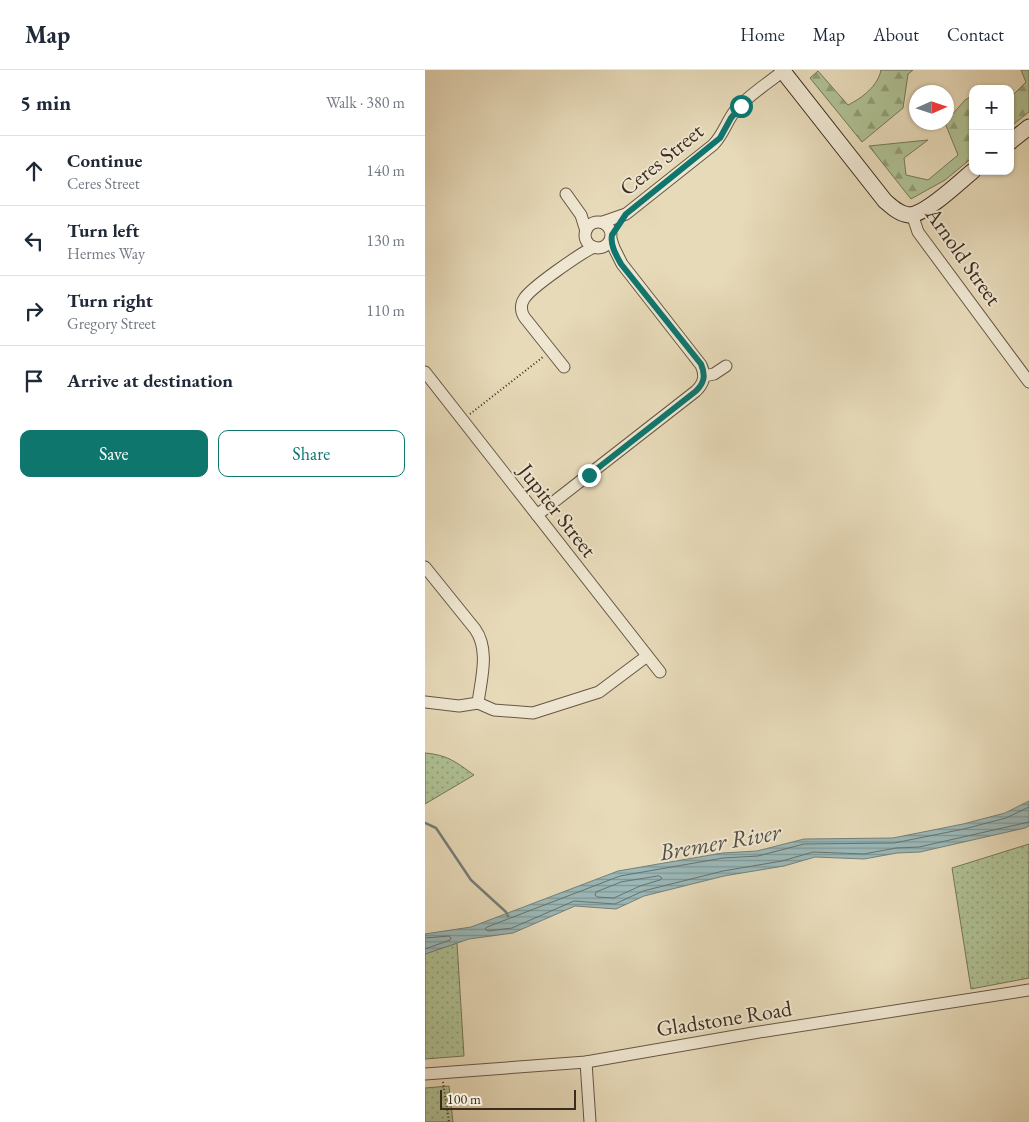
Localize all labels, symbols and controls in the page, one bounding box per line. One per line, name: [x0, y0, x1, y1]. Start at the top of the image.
text: Map: [25, 19, 70, 50]
text: Home: [740, 23, 785, 46]
text: Map: [813, 23, 845, 46]
text: About: [873, 23, 919, 46]
text: Contact: [947, 23, 1004, 46]
north arrow: [909, 85, 954, 130]
map controls: [969, 85, 1014, 175]
button: +: [969, 85, 1014, 130]
text: 5 min: [20, 89, 71, 116]
text: Walk · 380 m: [326, 92, 405, 113]
route start: [730, 95, 753, 118]
street label: Ceres Street: [613, 117, 709, 202]
button: −: [969, 130, 1014, 175]
text: Continue: [67, 148, 142, 173]
icon: ahead: [20, 157, 48, 185]
text: 140 m: [366, 160, 405, 181]
text: Ceres Street: [67, 173, 140, 194]
street label: Arnold Street: [918, 200, 1008, 311]
text: Turn left: [67, 218, 139, 243]
icon: left: [20, 227, 48, 255]
text: 130 m: [366, 230, 405, 251]
text: Hermes Way: [67, 243, 145, 264]
text: Turn right: [67, 288, 153, 313]
icon: right: [20, 297, 48, 325]
text: 110 m: [366, 300, 405, 321]
text: Gregory Street: [67, 313, 156, 334]
icon: arrive: [20, 367, 48, 395]
text: Arrive at destination: [67, 368, 233, 393]
button: Save: [20, 430, 208, 477]
button: Share: [218, 430, 405, 477]
street label: Jupiter Street: [511, 456, 603, 563]
route end: [578, 464, 601, 487]
water label: Bremer River: [656, 815, 785, 868]
street label: Gladstone Road: [654, 993, 795, 1044]
scale bar: [440, 1087, 576, 1110]
text: 100 m: [447, 1090, 481, 1108]

